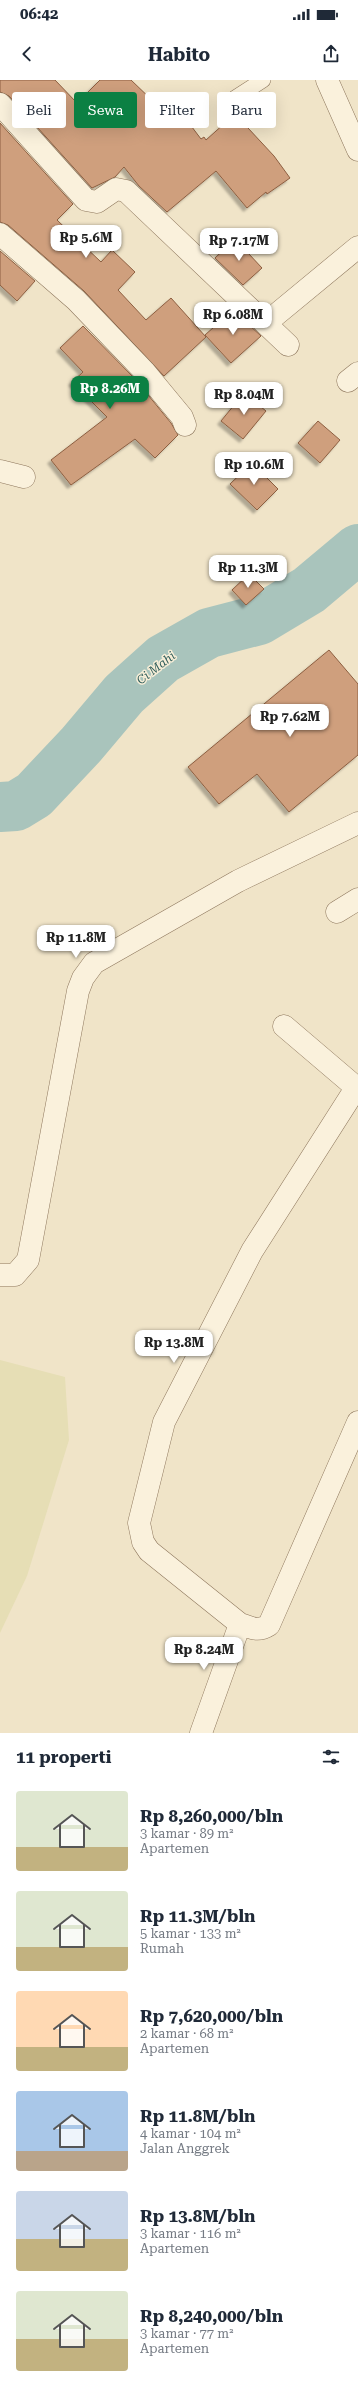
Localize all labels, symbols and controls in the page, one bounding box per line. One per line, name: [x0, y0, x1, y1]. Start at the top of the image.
text: 06:42: [20, 5, 58, 23]
icon: back: [16, 43, 38, 65]
icon: share: [320, 43, 342, 65]
text: Habito: [148, 44, 210, 65]
chip: Beli: [12, 92, 66, 128]
chip: Sewa: [74, 92, 137, 128]
chip: Filter: [145, 92, 209, 128]
chip: Baru: [217, 92, 276, 128]
pin: Rp 5.6M: [49, 225, 123, 259]
pin: Rp 7.17M: [198, 228, 280, 262]
text: Rp 5.6M: [60, 230, 112, 245]
text: Rp 7.17M: [209, 233, 269, 248]
pin: Rp 6.08M: [192, 302, 274, 336]
text: Rp 6.08M: [203, 307, 263, 322]
pin: Rp 8.26M: [69, 376, 151, 410]
text: Rp 8.26M: [80, 381, 140, 396]
pin: Rp 8.04M: [203, 382, 285, 416]
text: Rp 8.04M: [214, 387, 274, 402]
pin: Rp 10.6M: [213, 452, 295, 486]
text: Rp 10.6M: [224, 457, 284, 472]
pin: Rp 11.3M: [207, 555, 289, 589]
text: Rp 11.3M: [218, 560, 278, 575]
water label: Ci Mahi: [134, 649, 178, 687]
pin: Rp 7.62M: [249, 704, 331, 738]
text: Rp 7.62M: [260, 709, 320, 724]
pin: Rp 11.8M: [35, 925, 117, 959]
text: Rp 11.8M: [46, 930, 106, 945]
pin: Rp 13.8M: [133, 1330, 215, 1364]
text: Rp 13.8M: [144, 1335, 204, 1350]
pin: Rp 8.24M: [163, 1637, 245, 1671]
text: Rp 8.24M: [174, 1642, 234, 1657]
icon: filters: [320, 1746, 342, 1768]
text: 11 properti: [16, 1747, 111, 1767]
text: Rp 8,260,000/bln: [140, 1806, 283, 1826]
icon: home: [48, 1807, 96, 1855]
text: 3 kamar · 89 m²: [140, 1826, 233, 1841]
text: Apartemen: [140, 1841, 209, 1856]
text: Rp 11.3M/bln: [140, 1906, 255, 1926]
icon: home: [48, 1907, 96, 1955]
text: 5 kamar · 133 m²: [140, 1926, 241, 1941]
text: Rumah: [140, 1941, 184, 1956]
text: Rp 7,620,000/bln: [140, 2006, 283, 2026]
icon: home: [48, 2007, 96, 2055]
text: 2 kamar · 68 m²: [140, 2026, 233, 2041]
text: Apartemen: [140, 2041, 209, 2056]
text: Rp 11.8M/bln: [140, 2106, 255, 2126]
icon: home: [48, 2107, 96, 2155]
text: 4 kamar · 104 m²: [140, 2126, 241, 2141]
text: Jalan Anggrek: [140, 2141, 230, 2156]
text: Rp 13.8M/bln: [140, 2206, 255, 2226]
icon: home: [48, 2207, 96, 2255]
text: 3 kamar · 116 m²: [140, 2226, 241, 2241]
text: Apartemen: [140, 2241, 209, 2256]
text: Rp 8,240,000/bln: [140, 2306, 283, 2326]
icon: home: [48, 2307, 96, 2355]
text: 3 kamar · 77 m²: [140, 2326, 233, 2341]
text: Apartemen: [140, 2341, 209, 2356]

